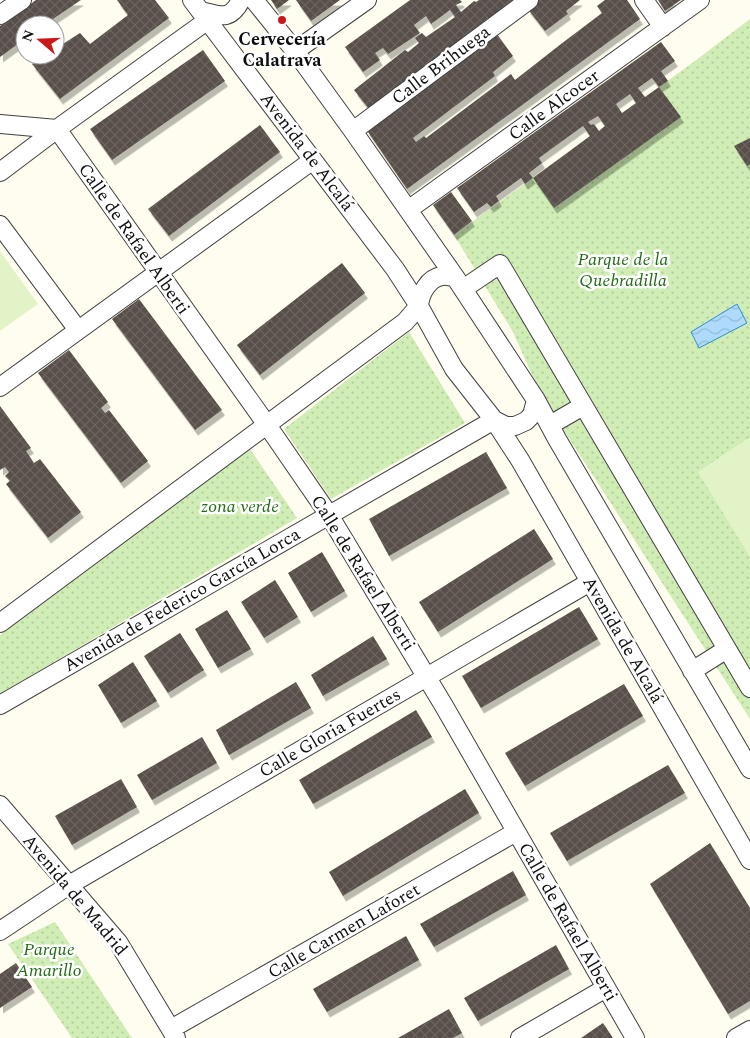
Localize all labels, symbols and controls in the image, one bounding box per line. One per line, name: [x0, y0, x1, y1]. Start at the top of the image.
marker: Cervecería Calatrava: [276, 14, 288, 26]
north arrow: [15, 15, 65, 65]
street label: Calle Brihuega: [386, 19, 496, 111]
place label: Cervecería Calatrava: [238, 26, 326, 74]
text: N: [16, 27, 40, 45]
street label: Calle Alcocer: [503, 63, 605, 147]
street label: Avenida de Alcalá: [253, 87, 361, 217]
street label: Calle de Rafael Alberti: [71, 158, 197, 320]
park label: Parque de la Quebradilla: [578, 246, 668, 294]
street label: Calle de Rafael Alberti: [304, 490, 422, 656]
park label: zona verde: [201, 493, 279, 520]
street label: Avenida de Federico García Lorca: [59, 521, 306, 679]
street label: Avenida de Alcalá: [576, 571, 670, 709]
street label: Calle Gloria Fuertes: [254, 681, 406, 785]
street label: Avenida de Madrid: [16, 828, 134, 962]
street label: Calle de Rafael Alberti: [511, 837, 625, 1007]
street label: Calle Carmen Laforet: [263, 876, 425, 986]
park label: Parque Amarillo: [15, 936, 82, 984]

